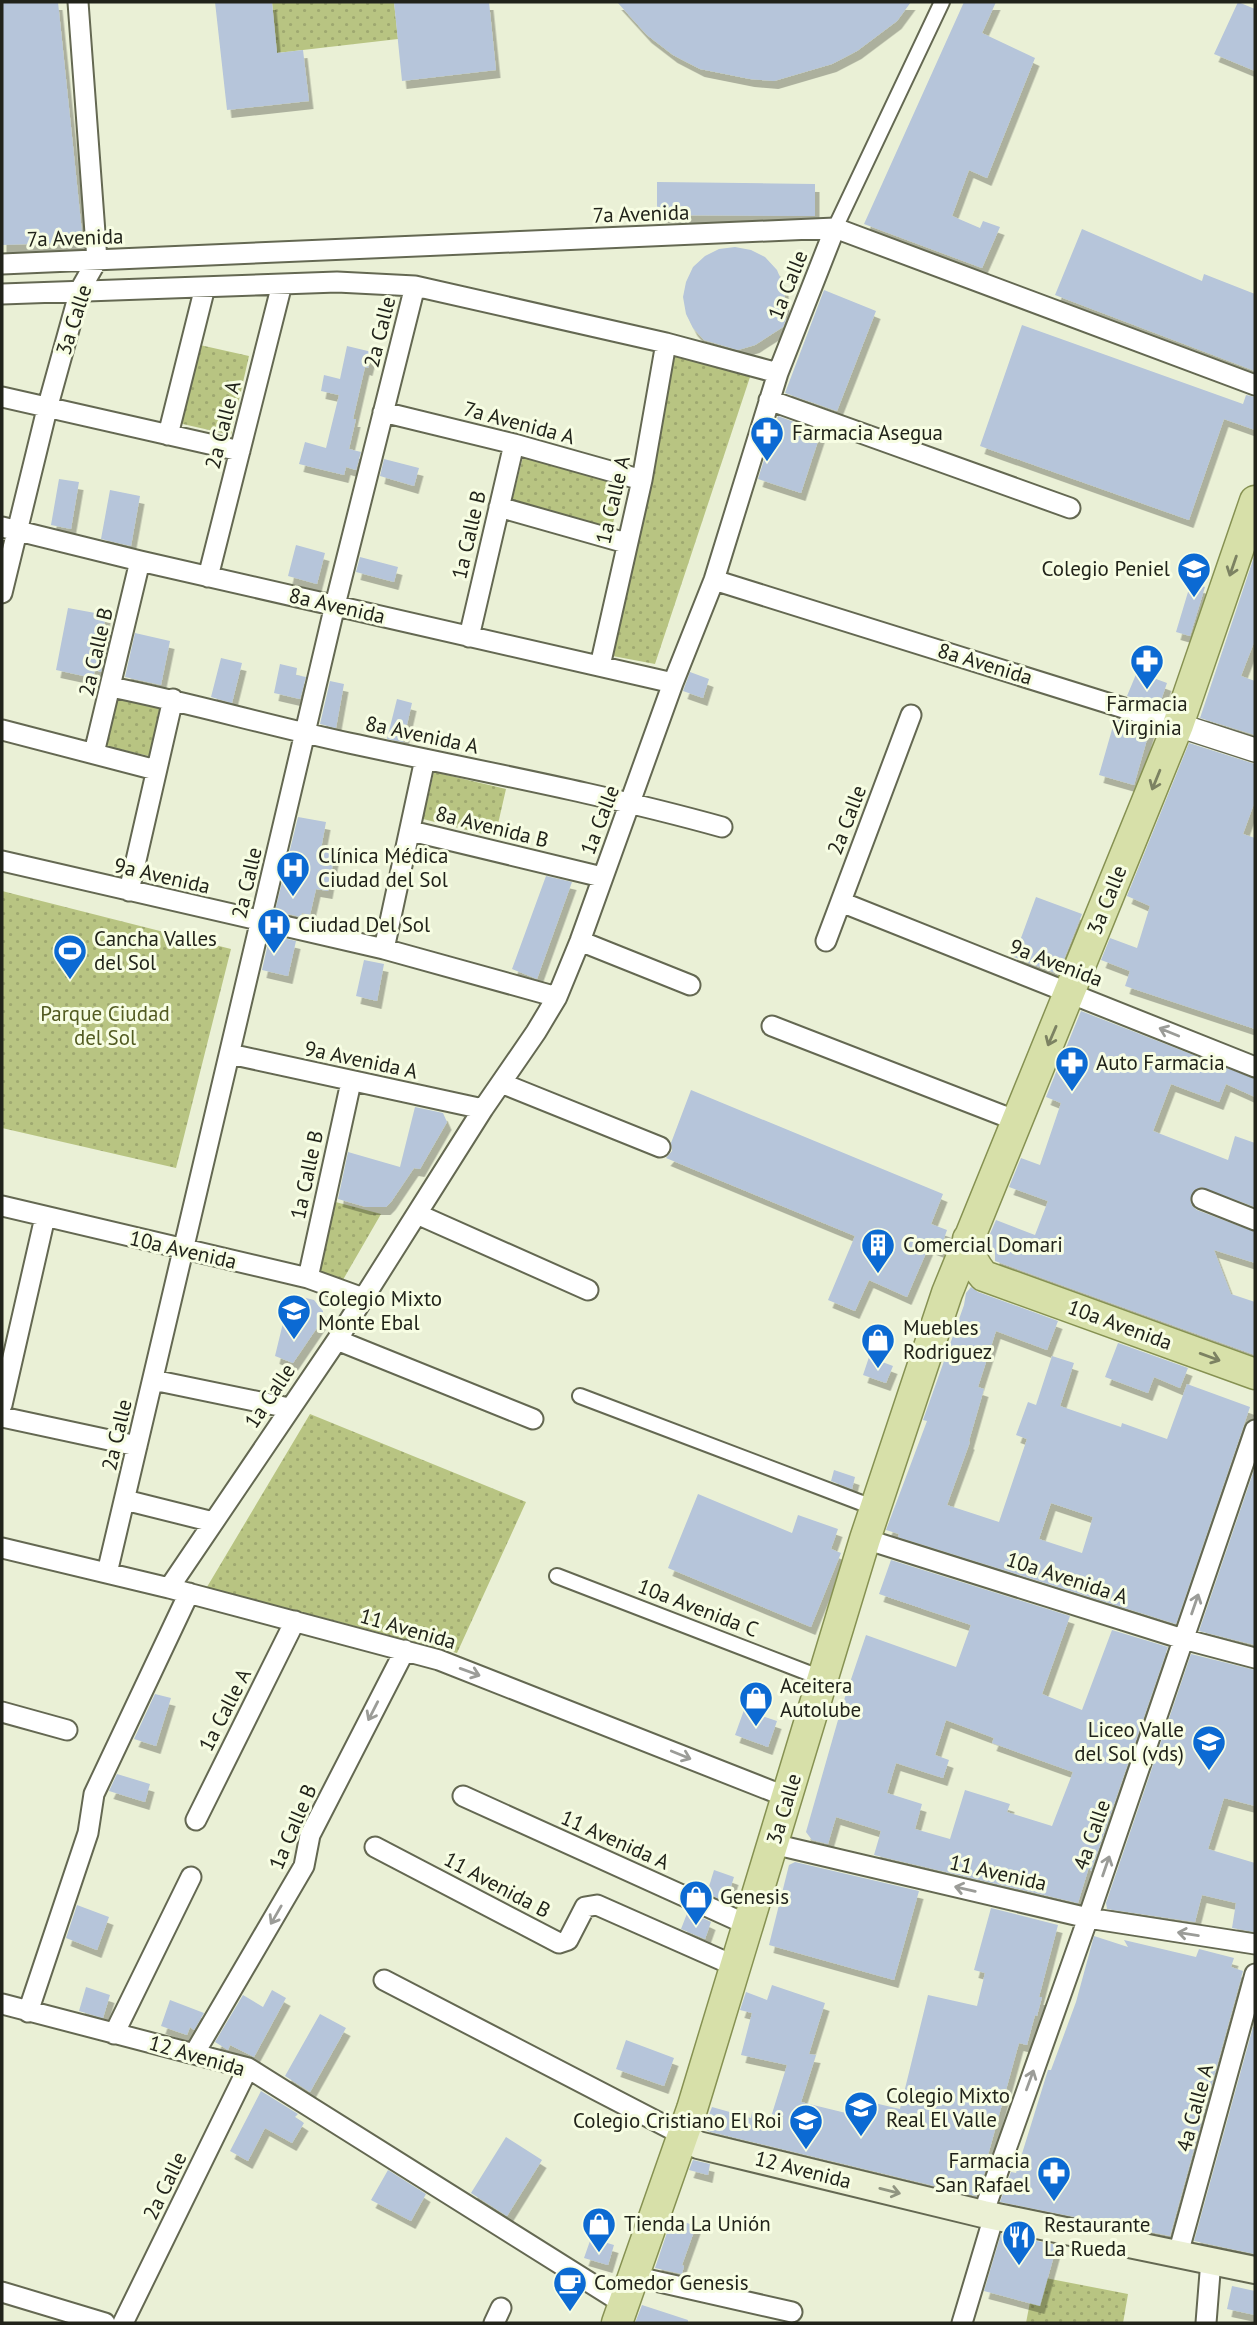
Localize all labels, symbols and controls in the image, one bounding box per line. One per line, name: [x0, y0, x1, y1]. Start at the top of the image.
street label: 7a Avenida: [592, 198, 690, 229]
street label: 7a Avenida: [26, 222, 124, 253]
street label: 1a Calle: [761, 246, 814, 323]
street label: 3a Calle: [49, 281, 98, 358]
street label: 2a Calle: [358, 293, 401, 370]
street label: 2a Calle A: [199, 377, 247, 472]
street label: 7a Avenida A: [461, 395, 578, 450]
pharmacy icon: Farmacia Asegua: [748, 414, 786, 463]
place label: Farmacia Asegua: [792, 419, 943, 446]
street label: 1a Calle A: [589, 452, 636, 547]
street label: 1a Calle B: [445, 488, 492, 582]
school or university icon: Colegio Peniel: [1175, 550, 1213, 599]
place label: Colegio Peniel: [1042, 555, 1170, 582]
one-way arrow: [1226, 555, 1239, 577]
street label: 8a Avenida: [286, 581, 388, 630]
street label: 2a Calle B: [72, 605, 119, 699]
street label: 8a Avenida: [934, 636, 1036, 691]
pharmacy icon: Farmacia Virginia: [1128, 642, 1166, 691]
place label: Farmacia Virginia: [1106, 690, 1188, 741]
street label: 8a Avenida A: [363, 709, 482, 760]
one-way arrow: [1149, 769, 1162, 790]
street label: 1a Calle: [574, 781, 625, 858]
street label: 2a Calle: [821, 781, 872, 858]
street label: 8a Avenida B: [433, 799, 551, 854]
place label: Clínica Médica Ciudad del Sol: [318, 842, 448, 893]
street label: 2a Calle: [225, 845, 268, 921]
hospital icon: Clínica Médica Ciudad del Sol: [274, 849, 312, 898]
street label: 9a Avenida: [111, 851, 213, 900]
street label: 3a Calle: [1080, 861, 1133, 938]
hospital icon: Ciudad Del Sol: [255, 906, 293, 955]
place label: Ciudad Del Sol: [298, 911, 430, 938]
place label: Cancha Valles del Sol: [94, 925, 217, 976]
sports icon: Cancha Valles del Sol: [51, 932, 89, 981]
street label: 9a Avenida: [1006, 932, 1107, 993]
park label: Parque Ciudad del Sol: [40, 1000, 170, 1051]
one-way arrow: [1044, 1025, 1057, 1046]
one-way arrow: [1159, 1025, 1181, 1038]
street label: 9a Avenida A: [302, 1034, 421, 1085]
pharmacy icon: Auto Farmacia: [1053, 1044, 1091, 1093]
place label: Auto Farmacia: [1096, 1049, 1225, 1076]
street label: 1a Calle B: [284, 1128, 329, 1222]
street label: 10a Avenida: [127, 1224, 239, 1275]
building icon: Comercial Domari: [859, 1226, 897, 1275]
place label: Comercial Domari: [903, 1231, 1063, 1258]
place label: Colegio Mixto Monte Ebal: [318, 1285, 442, 1336]
school or university icon: Colegio Mixto Monte Ebal: [275, 1292, 313, 1341]
street label: 10a Avenida: [1064, 1293, 1176, 1356]
place label: Muebles Rodriguez: [903, 1314, 992, 1365]
shop icon: Muebles Rodriguez: [859, 1321, 897, 1370]
one-way arrow: [1198, 1352, 1220, 1364]
street label: 1a Calle: [238, 1358, 301, 1433]
street label: 2a Calle: [95, 1397, 138, 1473]
street label: 10a Avenida A: [1003, 1545, 1132, 1610]
street label: 10a Avenida C: [634, 1572, 762, 1643]
one-way arrow: [1190, 1594, 1202, 1616]
street label: 11 Avenida: [357, 1602, 459, 1655]
street label: 1a Calle A: [192, 1663, 257, 1756]
one-way arrow: [458, 1666, 480, 1679]
place label: Aceitera Autolube: [780, 1672, 861, 1723]
shop icon: Aceitera Autolube: [737, 1679, 775, 1728]
one-way arrow: [366, 1700, 380, 1721]
place label: Liceo Valle del Sol (vds): [1074, 1716, 1184, 1767]
school or university icon: Liceo Valle del Sol (vds): [1190, 1723, 1228, 1772]
one-way arrow: [670, 1749, 692, 1762]
street label: 3a Calle: [760, 1770, 807, 1847]
street label: 1a Calle B: [262, 1780, 323, 1874]
street label: 4a Calle: [1067, 1796, 1116, 1873]
street label: 11 Avenida A: [557, 1804, 674, 1876]
street label: 11 Avenida B: [439, 1845, 555, 1924]
street label: 11 Avenida: [947, 1848, 1049, 1897]
one-way arrow: [1100, 1855, 1113, 1877]
shop icon: Genesis: [677, 1878, 715, 1927]
one-way arrow: [954, 1882, 977, 1895]
place label: Genesis: [720, 1883, 789, 1910]
one-way arrow: [268, 1904, 282, 1924]
one-way arrow: [1177, 1927, 1200, 1940]
street label: 12 Avenida: [146, 2029, 248, 2082]
street label: 4a Calle A: [1170, 2060, 1219, 2155]
one-way arrow: [1025, 2070, 1037, 2092]
place label: Colegio Mixto Real El Valle: [886, 2082, 1010, 2133]
school or university icon: Colegio Mixto Real El Valle: [842, 2089, 880, 2138]
school or university icon: Colegio Cristiano El Roi: [787, 2102, 825, 2151]
place label: Colegio Cristiano El Roi: [573, 2107, 782, 2134]
street label: 12 Avenida: [752, 2144, 854, 2195]
street label: 2a Calle: [137, 2147, 193, 2224]
place label: Farmacia San Rafael: [935, 2147, 1030, 2198]
pharmacy icon: Farmacia San Rafael: [1035, 2154, 1073, 2203]
one-way arrow: [878, 2185, 901, 2198]
shop icon: Tienda La Unión: [580, 2205, 618, 2254]
place label: Tienda La Unión: [624, 2210, 771, 2237]
place label: Restaurante La Rueda: [1044, 2211, 1150, 2262]
restaurant icon: Restaurante La Rueda: [1000, 2218, 1038, 2267]
cafe icon: Comedor Genesis: [551, 2264, 589, 2313]
place label: Comedor Genesis: [594, 2269, 749, 2296]

